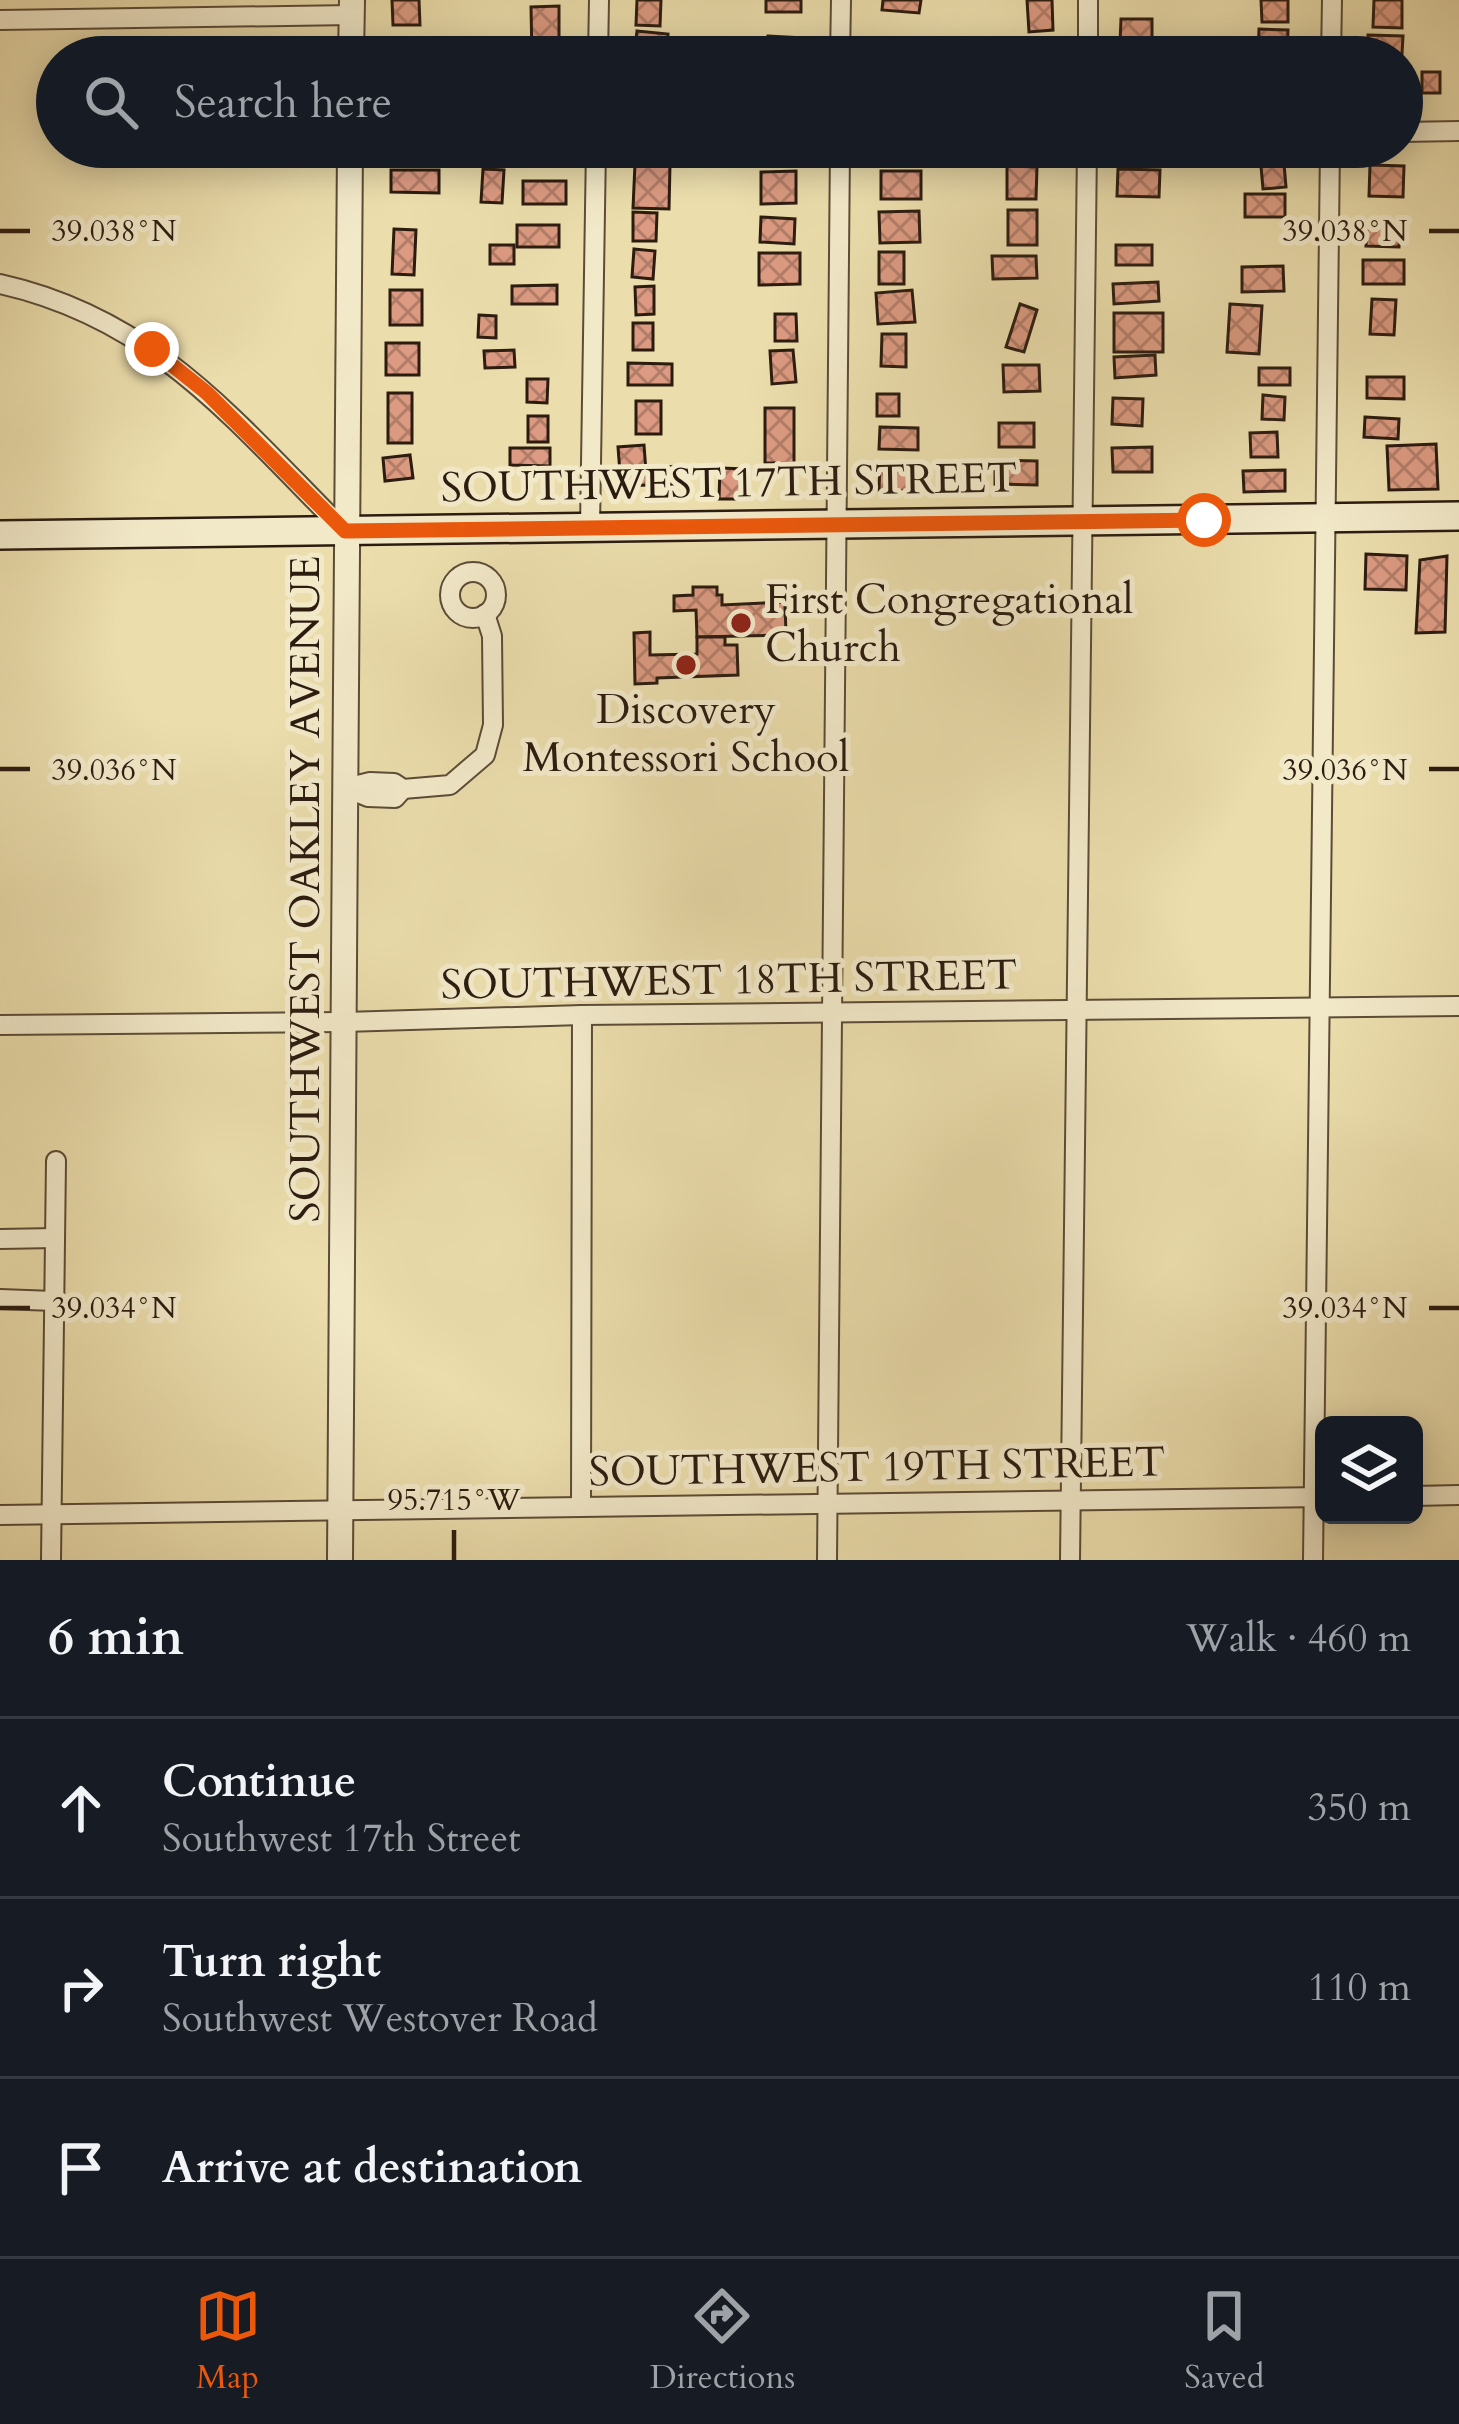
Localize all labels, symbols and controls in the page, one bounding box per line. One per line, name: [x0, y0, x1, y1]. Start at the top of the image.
search box: [36, 36, 1423, 168]
icon: search: [78, 69, 144, 135]
text: Search here: [174, 72, 392, 133]
text: 39.038°N: [51, 211, 177, 252]
text: 39.038°N: [1282, 211, 1408, 252]
route end: [125, 322, 179, 376]
street label: SOUTHWEST 17TH STREET: [440, 449, 1018, 517]
route start: [1177, 493, 1231, 547]
street label: SOUTHWEST OAKLEY AVENUE: [277, 555, 334, 1223]
place label: First Congregational Church: [765, 571, 1133, 676]
marker: First Congregational Church: [728, 610, 754, 636]
marker: Discovery Montessori School: [673, 652, 699, 678]
place label: Discovery Montessori School: [522, 681, 850, 786]
text: 39.036°N: [51, 750, 177, 791]
text: 39.036°N: [1282, 750, 1408, 791]
street label: SOUTHWEST 18TH STREET: [440, 946, 1018, 1014]
text: 39.034°N: [51, 1288, 177, 1329]
text: 39.034°N: [1282, 1288, 1408, 1329]
map controls: [1315, 1416, 1423, 1524]
button: layers: [1315, 1416, 1423, 1524]
street label: SOUTHWEST 19TH STREET: [588, 1433, 1166, 1501]
text: 95.715°W: [388, 1480, 521, 1521]
text: 6 min: [48, 1603, 184, 1673]
text: Walk · 460 m: [1186, 1612, 1411, 1665]
text: Continue: [162, 1751, 356, 1812]
icon: ahead: [48, 1775, 114, 1841]
text: 350 m: [1308, 1781, 1411, 1834]
text: Southwest 17th Street: [162, 1812, 521, 1865]
text: Turn right: [162, 1931, 381, 1992]
icon: right: [48, 1955, 114, 2021]
text: 110 m: [1308, 1961, 1411, 2014]
text: Southwest Westover Road: [162, 1992, 598, 2045]
icon: arrive: [48, 2135, 114, 2201]
text: Arrive at destination: [162, 2137, 582, 2198]
tab: Map: [195, 2283, 261, 2400]
tab: Directions: [650, 2283, 795, 2400]
tab: Saved: [1184, 2283, 1264, 2400]

